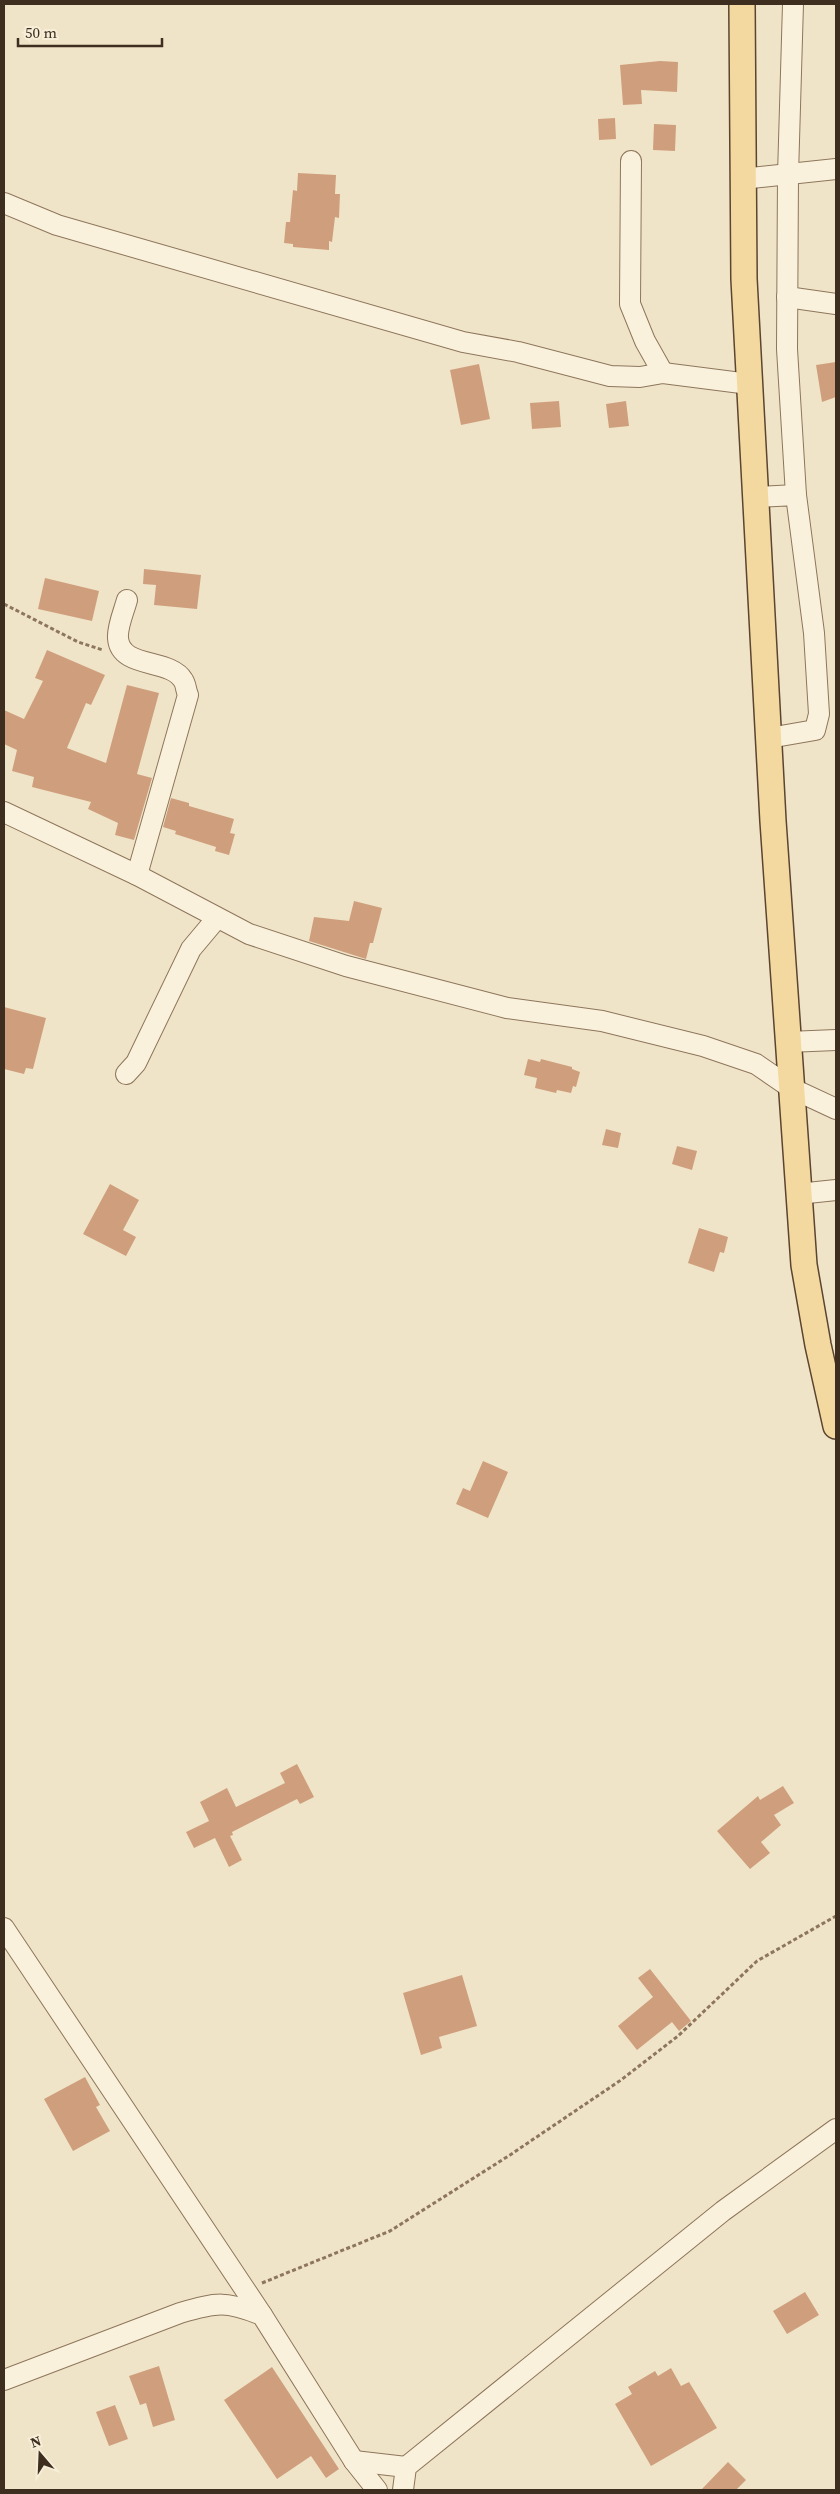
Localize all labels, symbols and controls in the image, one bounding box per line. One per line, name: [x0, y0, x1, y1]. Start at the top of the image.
scale bar: [18, 15, 161, 47]
text: 50 m: [25, 22, 57, 43]
north arrow: [15, 2429, 65, 2479]
text: N: [28, 2431, 44, 2453]

